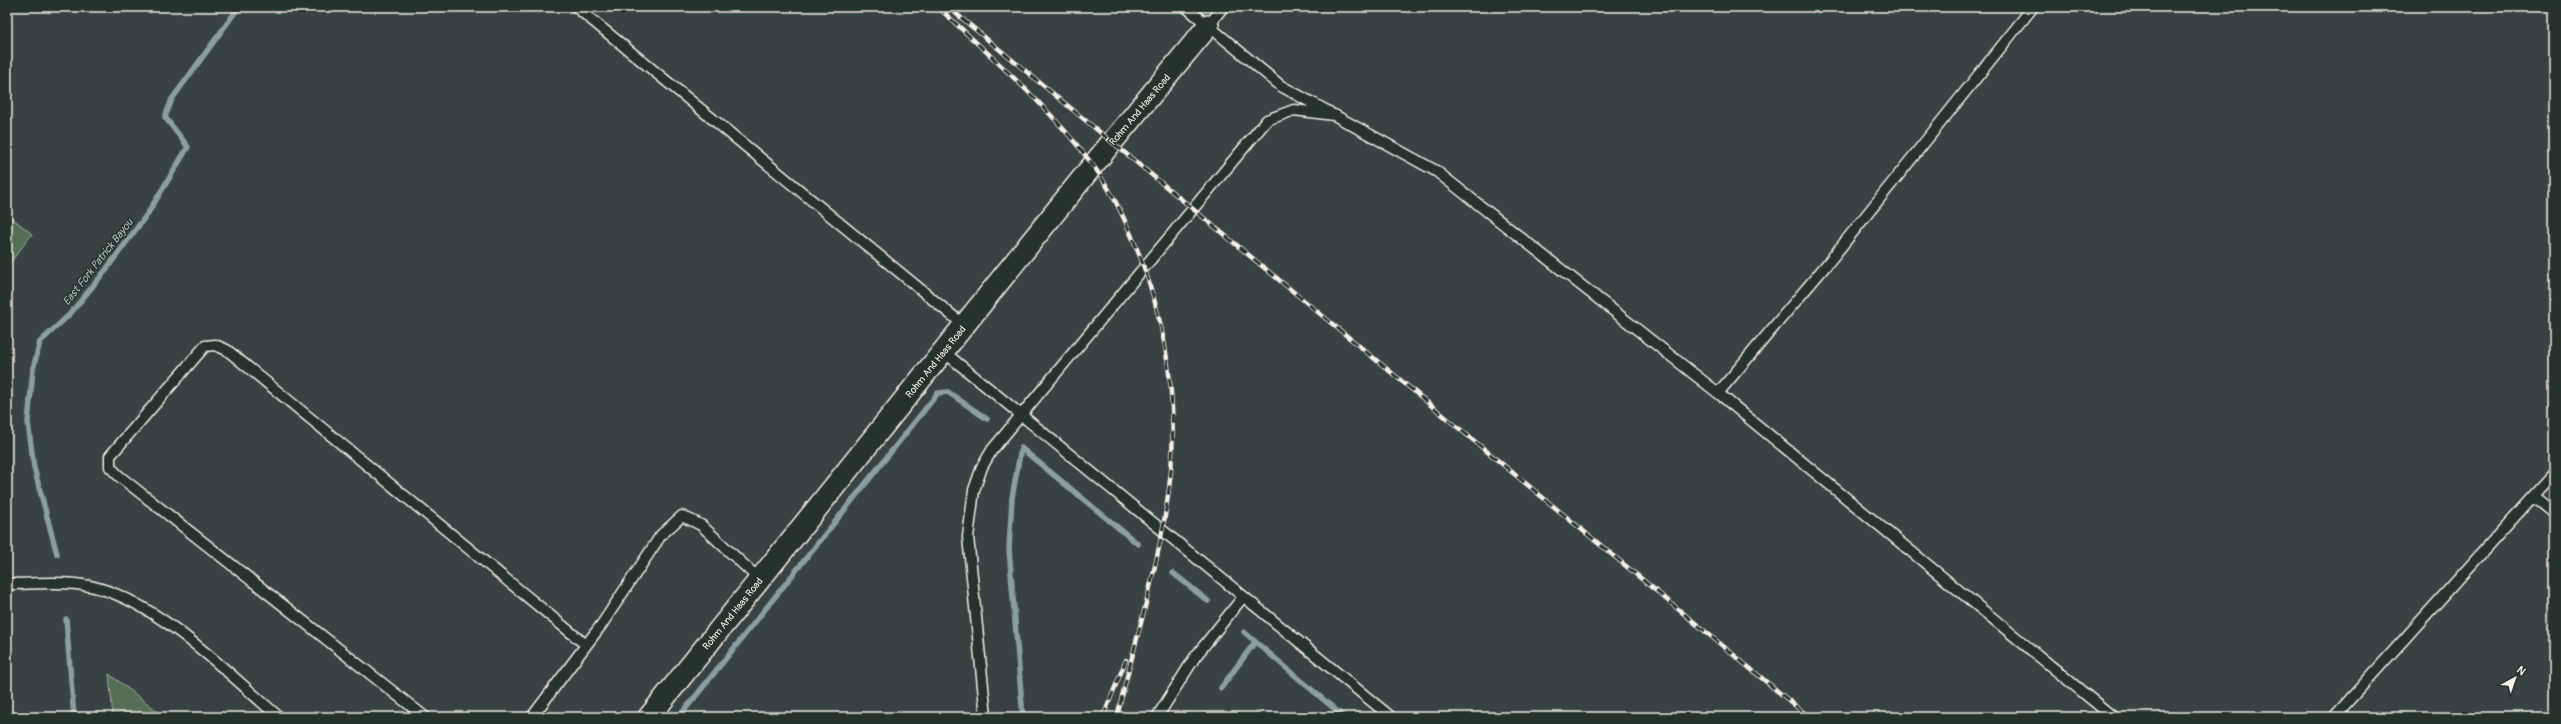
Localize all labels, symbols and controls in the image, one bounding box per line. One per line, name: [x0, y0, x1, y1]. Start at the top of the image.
street label: Rohm And Haas Road: [1107, 72, 1173, 148]
water label: East Fork Patrick Bayou: [60, 215, 137, 308]
street label: Rohm And Haas Road: [903, 324, 969, 400]
street label: Rohm And Haas Road: [700, 576, 766, 652]
north arrow: [2495, 658, 2535, 698]
text: N: [2514, 663, 2529, 678]

